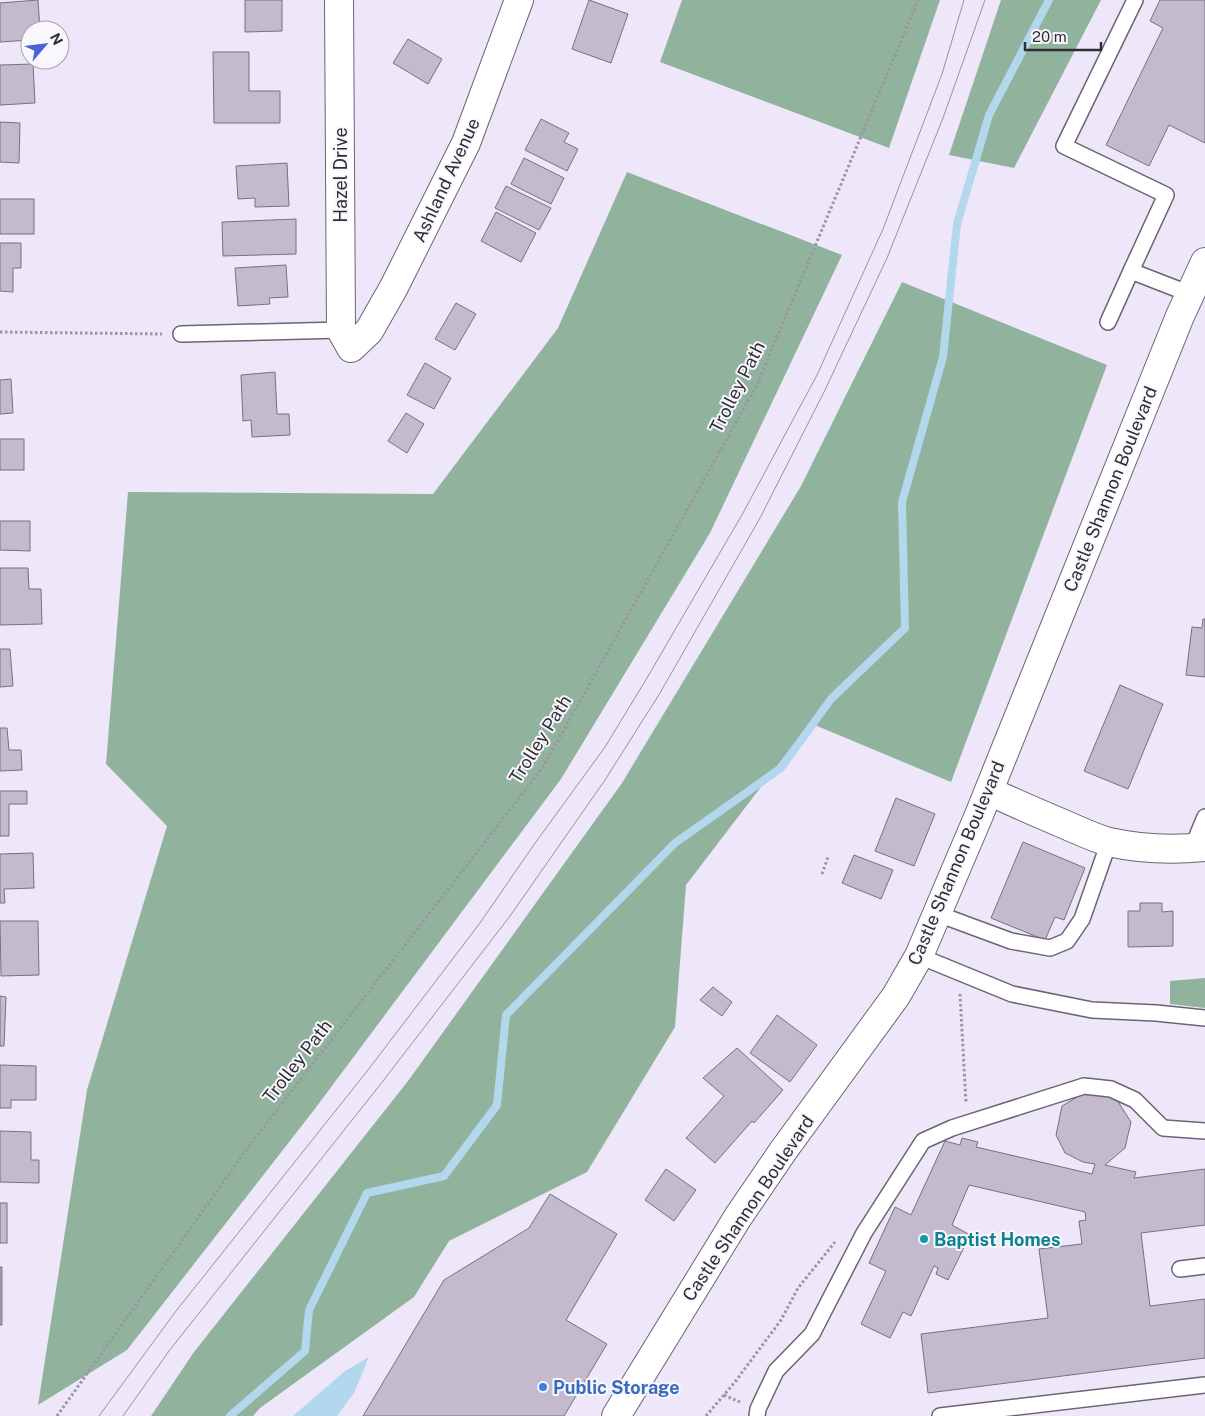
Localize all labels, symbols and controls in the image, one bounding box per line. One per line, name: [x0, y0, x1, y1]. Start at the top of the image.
north arrow: [20, 20, 70, 70]
scale bar: [1025, 20, 1101, 52]
text: 20 m: [1032, 28, 1067, 45]
text: N: [47, 30, 66, 47]
street label: Ashland Avenue: [408, 115, 484, 245]
street label: Hazel Drive: [330, 127, 351, 223]
street label: Trolley Path: [705, 338, 769, 436]
street label: Castle Shannon Boulevard: [1059, 383, 1161, 595]
street label: Trolley Path: [505, 691, 575, 787]
street label: Castle Shannon Boulevard: [903, 758, 1009, 968]
street label: Trolley Path: [258, 1015, 336, 1107]
street label: Castle Shannon Boulevard: [678, 1111, 818, 1305]
place label: Baptist Homes: [934, 1229, 1060, 1250]
marker: Baptist Homes: [918, 1233, 930, 1245]
place label: Public Storage: [553, 1377, 680, 1398]
marker: Public Storage: [537, 1381, 549, 1393]

